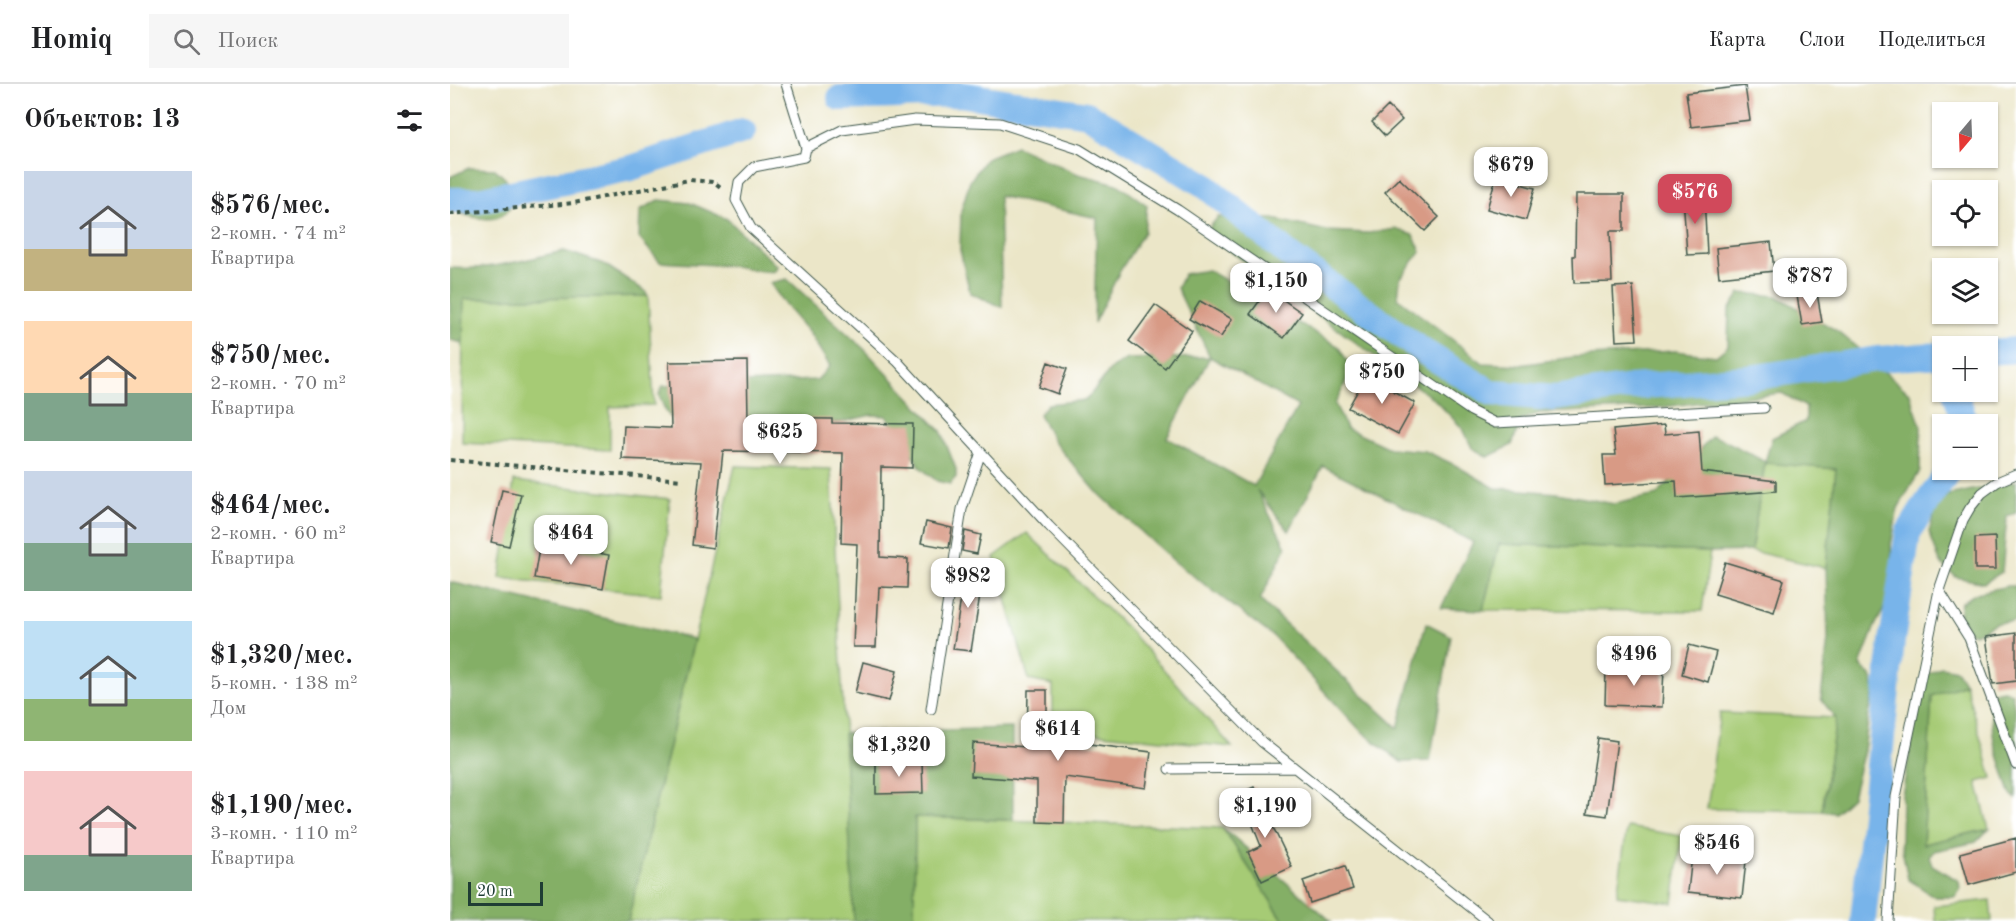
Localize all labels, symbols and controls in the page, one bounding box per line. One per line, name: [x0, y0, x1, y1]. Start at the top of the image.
search box: [149, 14, 569, 68]
icon: search: [170, 25, 203, 58]
text: Homiq: [30, 27, 113, 55]
text: Поиск: [218, 30, 278, 52]
text: Карта: [1709, 30, 1766, 51]
text: Слои: [1799, 30, 1845, 51]
text: Поделиться: [1878, 30, 1986, 51]
north arrow: [1932, 102, 1998, 168]
map controls: [1932, 102, 1998, 480]
icon: filters: [393, 104, 426, 137]
text: Объектов: 13: [24, 107, 180, 133]
pin: $679: [1475, 147, 1547, 198]
text: $679: [1488, 156, 1534, 176]
pin: $576: [1659, 174, 1731, 225]
button: locate: [1932, 180, 1998, 246]
text: $576: [1672, 183, 1718, 203]
text: $576/мес.: [210, 193, 330, 219]
icon: home: [72, 195, 144, 267]
text: 2-комн. · 74 m²: [210, 224, 346, 244]
text: Квартира: [210, 249, 295, 269]
pin: $787: [1774, 258, 1846, 309]
button: layers: [1932, 258, 1998, 324]
pin: $1,150: [1227, 263, 1325, 314]
text: $787: [1787, 267, 1833, 287]
text: $1,150: [1244, 272, 1308, 292]
button: +: [1932, 336, 1998, 402]
text: $750/мес.: [210, 343, 330, 369]
icon: home: [72, 345, 144, 417]
pin: $750: [1346, 354, 1418, 405]
text: $750: [1359, 363, 1405, 383]
text: 2-комн. · 70 m²: [210, 374, 346, 394]
text: Квартира: [210, 399, 295, 419]
pin: $625: [744, 414, 816, 465]
button: −: [1932, 414, 1998, 480]
text: $625: [757, 423, 803, 443]
text: $464/мес.: [210, 493, 330, 519]
icon: home: [72, 495, 144, 567]
pin: $464: [535, 515, 607, 566]
text: 2-комн. · 60 m²: [210, 524, 346, 544]
text: $464: [548, 524, 594, 544]
text: Квартира: [210, 549, 295, 569]
pin: $982: [932, 558, 1004, 609]
text: $982: [945, 567, 991, 587]
pin: $496: [1598, 636, 1670, 687]
text: $1,320/мес.: [210, 643, 353, 669]
icon: home: [72, 645, 144, 717]
text: $496: [1611, 645, 1657, 665]
text: 5-комн. · 138 m²: [210, 674, 358, 694]
text: Дом: [210, 699, 246, 719]
pin: $614: [1022, 711, 1094, 762]
text: $614: [1035, 720, 1081, 740]
pin: $1,320: [850, 727, 948, 778]
text: $1,320: [867, 736, 931, 756]
pin: $1,190: [1216, 788, 1314, 839]
text: $1,190/мес.: [210, 793, 353, 819]
icon: home: [72, 795, 144, 867]
text: $1,190: [1233, 797, 1297, 817]
text: 3-комн. · 110 m²: [210, 824, 358, 844]
pin: $546: [1681, 825, 1753, 876]
text: $546: [1694, 834, 1740, 854]
text: Квартира: [210, 849, 295, 869]
scale bar: [468, 879, 543, 906]
text: 20 m: [477, 884, 513, 900]

